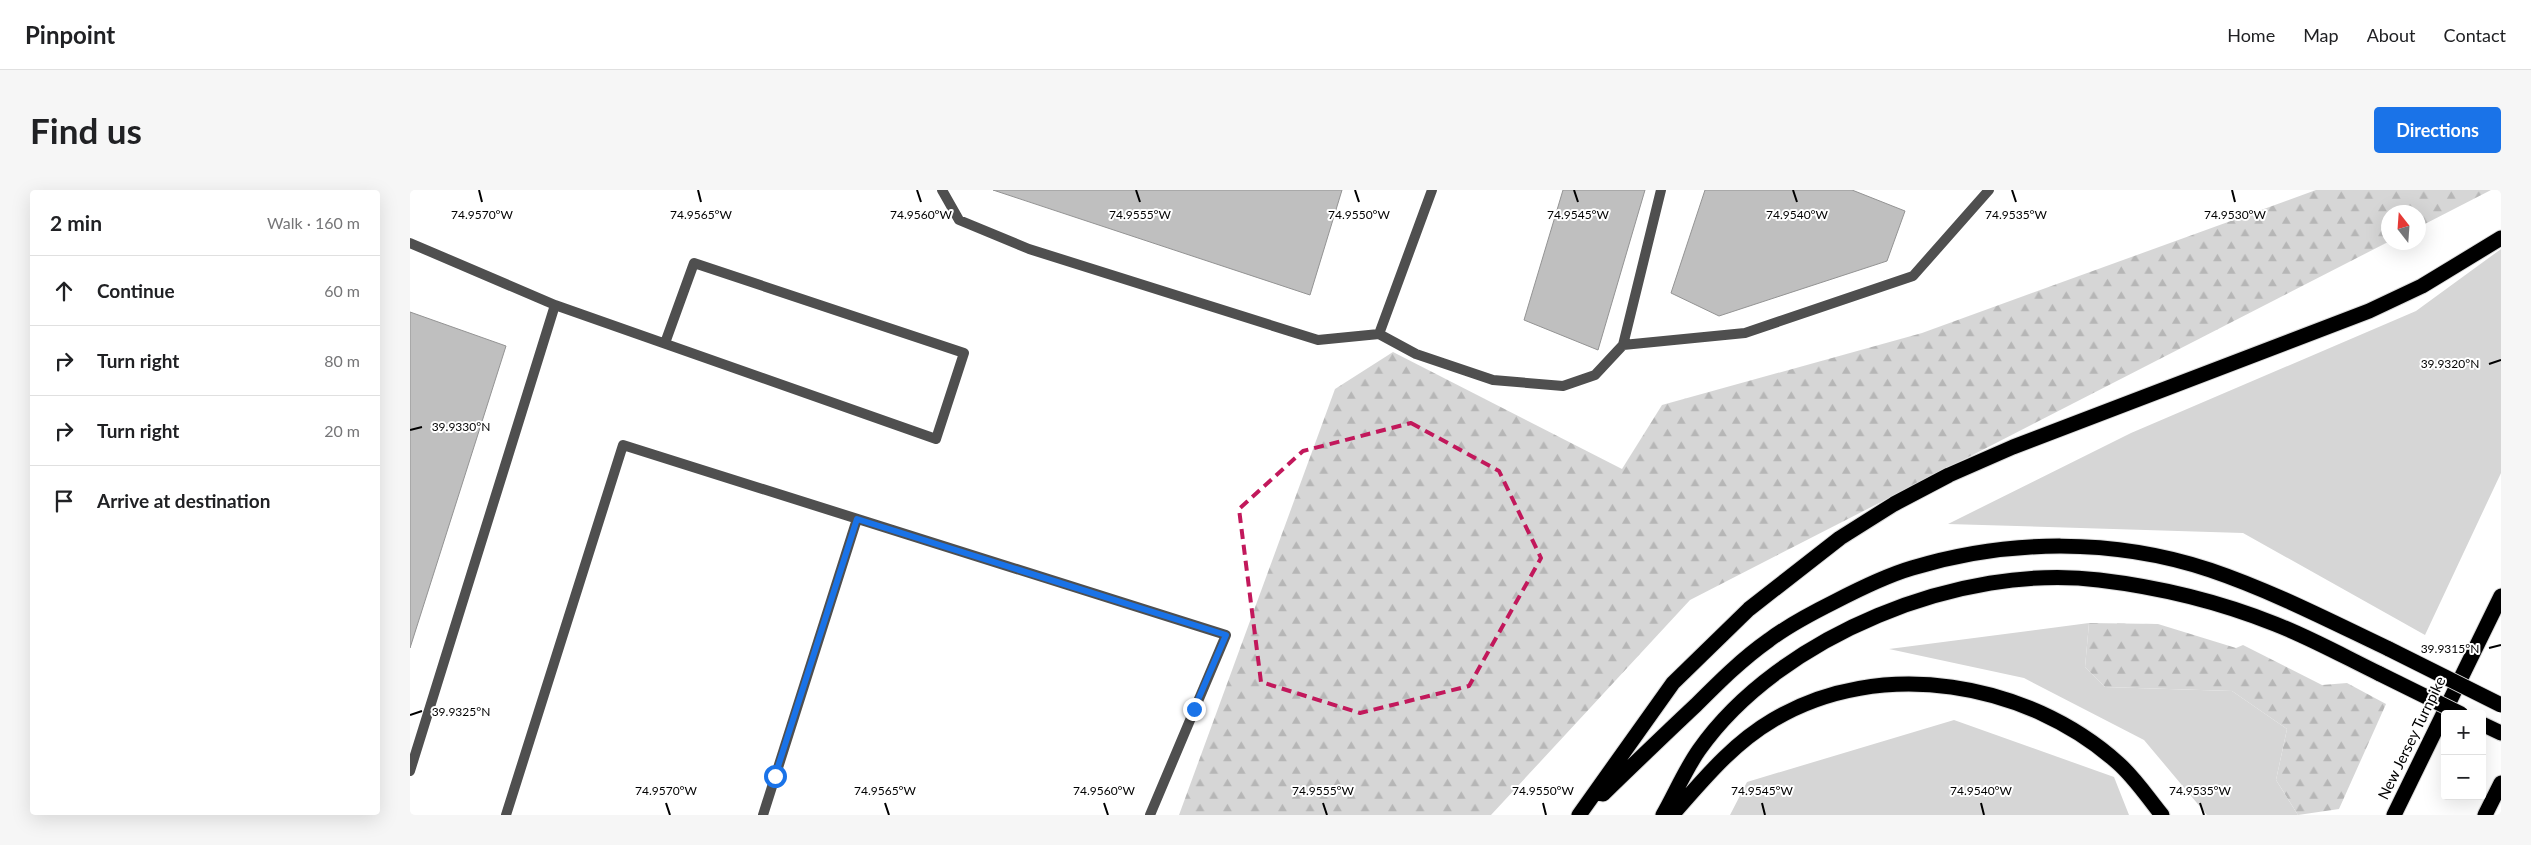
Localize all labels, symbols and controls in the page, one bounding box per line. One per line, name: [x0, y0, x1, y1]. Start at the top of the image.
text: Pinpoint: [25, 20, 115, 49]
text: Home: [2227, 24, 2275, 46]
text: Map: [2303, 24, 2339, 46]
text: About: [2367, 24, 2416, 46]
text: Contact: [2444, 24, 2506, 46]
button: Directions: [2374, 107, 2501, 153]
text: Find us: [30, 109, 142, 151]
north arrow: [2381, 205, 2426, 250]
text: 74.9570°W: [451, 207, 514, 222]
text: 74.9565°W: [670, 207, 733, 222]
text: 74.9560°W: [890, 207, 953, 222]
text: 74.9555°W: [1109, 207, 1172, 222]
text: 74.9550°W: [1328, 207, 1391, 222]
text: 74.9545°W: [1547, 207, 1610, 222]
text: 74.9540°W: [1766, 207, 1829, 222]
text: 74.9535°W: [1985, 207, 2048, 222]
text: 74.9530°W: [2204, 207, 2267, 222]
text: 2 min: [50, 210, 102, 235]
text: Walk · 160 m: [267, 213, 360, 232]
icon: ahead: [50, 277, 78, 305]
text: Continue: [97, 279, 175, 302]
text: 60 m: [324, 281, 360, 300]
icon: right: [50, 347, 78, 375]
text: Turn right: [97, 349, 179, 372]
text: 80 m: [324, 351, 360, 370]
text: 39.9320°N: [2421, 356, 2479, 371]
icon: right: [50, 417, 78, 445]
text: Turn right: [97, 419, 179, 442]
text: 39.9330°N: [432, 419, 490, 434]
text: 20 m: [324, 421, 360, 440]
icon: arrive: [50, 487, 78, 515]
text: Arrive at destination: [97, 489, 270, 512]
text: 39.9315°N: [2421, 641, 2479, 656]
street label: New Jersey Turnpike: [2373, 673, 2449, 802]
route end: [1183, 698, 1206, 721]
text: 39.9325°N: [432, 704, 490, 719]
map controls: [2441, 710, 2486, 800]
button: +: [2441, 710, 2486, 755]
button: −: [2441, 755, 2486, 800]
route start: [764, 765, 787, 788]
text: 74.9570°W: [635, 783, 698, 798]
text: 74.9565°W: [854, 783, 917, 798]
text: 74.9560°W: [1073, 783, 1136, 798]
text: 74.9555°W: [1292, 783, 1355, 798]
text: 74.9550°W: [1512, 783, 1575, 798]
text: 74.9545°W: [1731, 783, 1794, 798]
text: 74.9540°W: [1950, 783, 2013, 798]
text: 74.9535°W: [2169, 783, 2232, 798]

